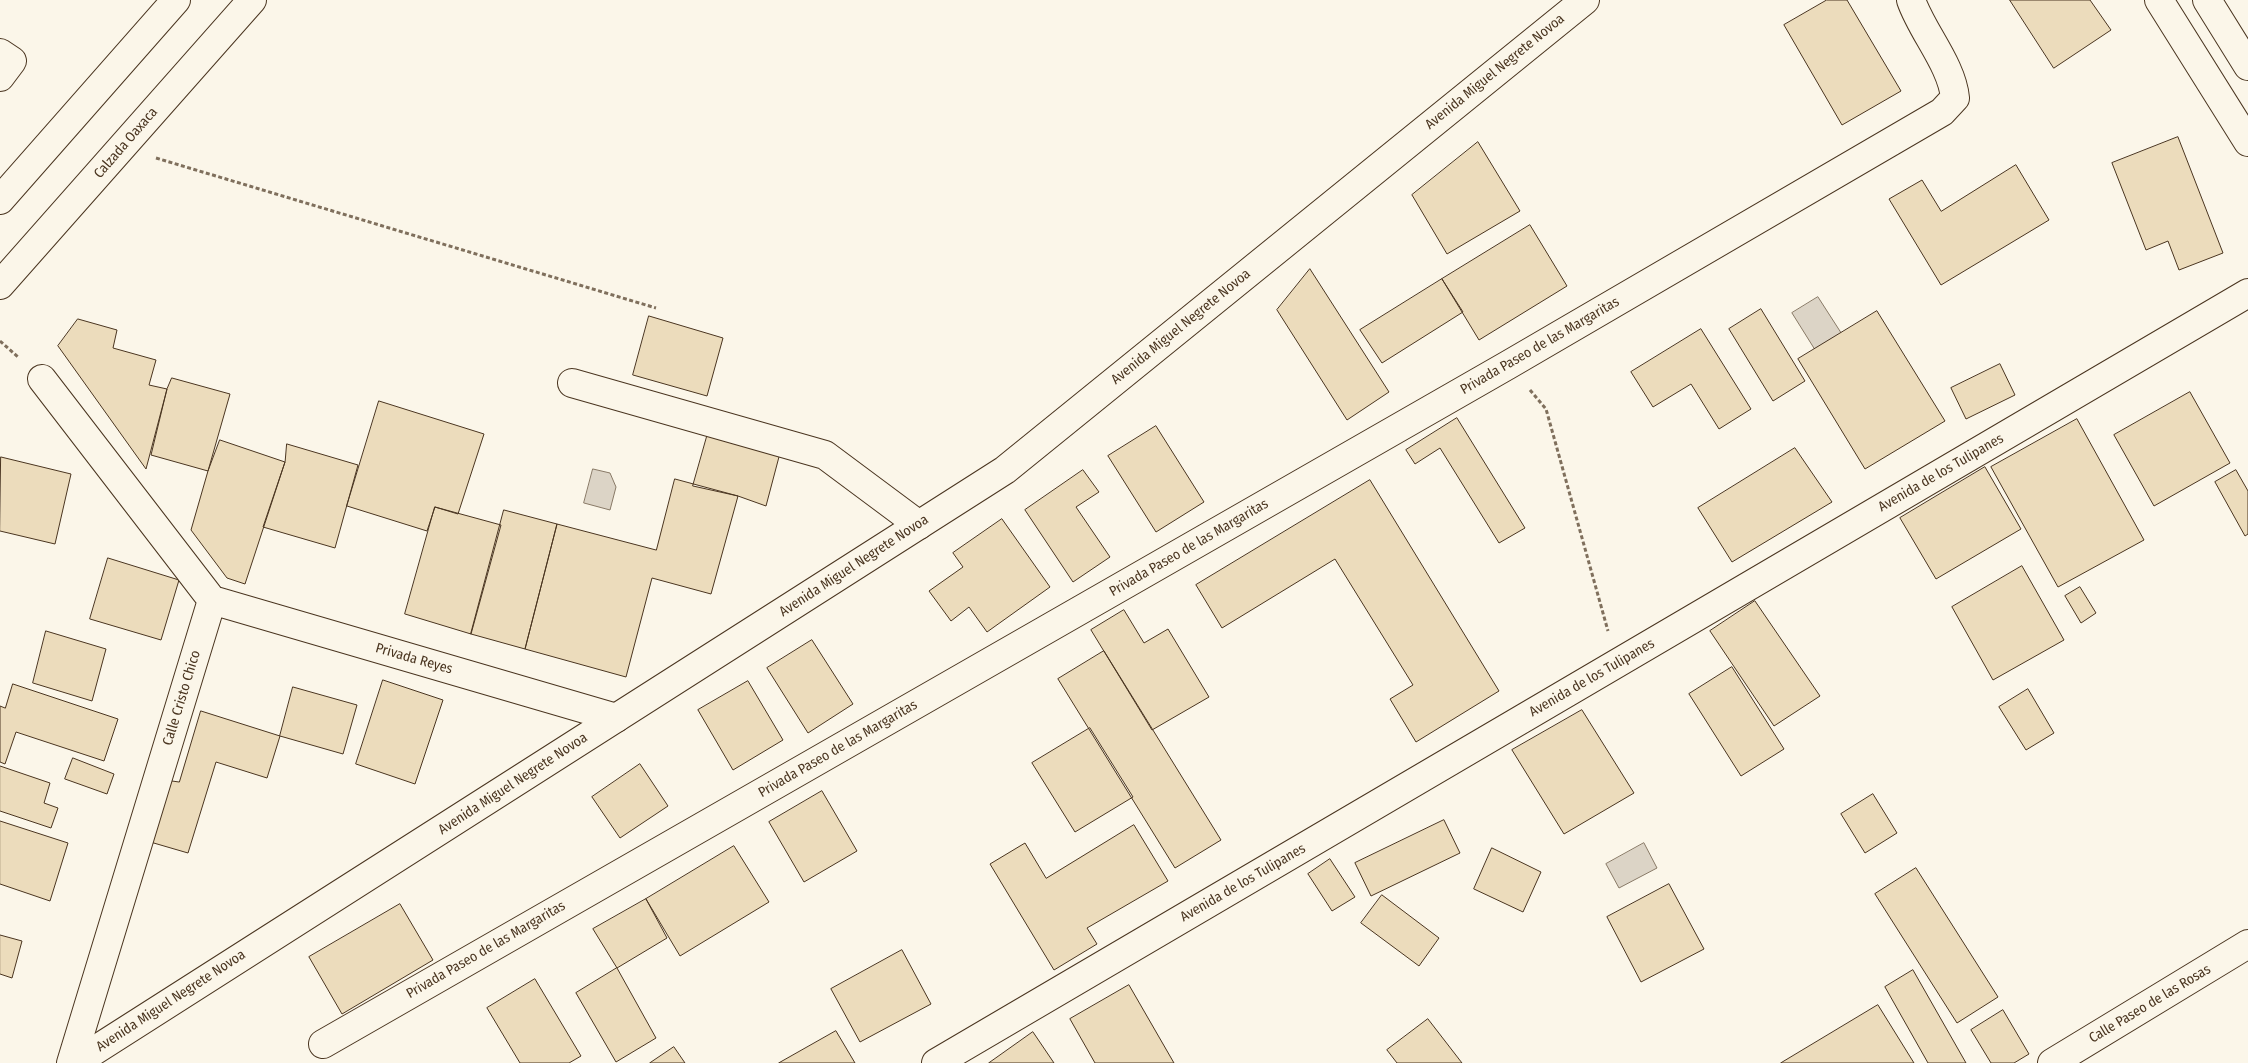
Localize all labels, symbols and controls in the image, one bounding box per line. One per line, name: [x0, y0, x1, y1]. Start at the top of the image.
street label: Avenida Miguel Negrete Novoa: [1422, 11, 1568, 133]
street label: Calzada Oaxaca: [91, 104, 161, 182]
street label: Avenida Miguel Negrete Novoa: [1108, 266, 1254, 388]
street label: Privada Paseo de las Margaritas: [1458, 294, 1622, 398]
street label: Avenida de los Tulipanes: [1875, 430, 2007, 516]
street label: Privada Paseo de las Margaritas: [1107, 496, 1271, 600]
street label: Avenida Miguel Negrete Novoa: [776, 512, 932, 620]
street label: Avenida de los Tulipanes: [1526, 635, 1658, 721]
street label: Privada Reyes: [374, 640, 454, 678]
street label: Calle Cristo Chico: [160, 648, 204, 748]
street label: Privada Paseo de las Margaritas: [756, 697, 920, 801]
street label: Avenida Miguel Negrete Novoa: [435, 730, 591, 838]
street label: Avenida de los Tulipanes: [1177, 840, 1309, 926]
street label: Privada Paseo de las Margaritas: [404, 898, 568, 1002]
street label: Avenida Miguel Negrete Novoa: [93, 947, 249, 1055]
street label: Calle Paseo de las Rosas: [2086, 961, 2214, 1047]

